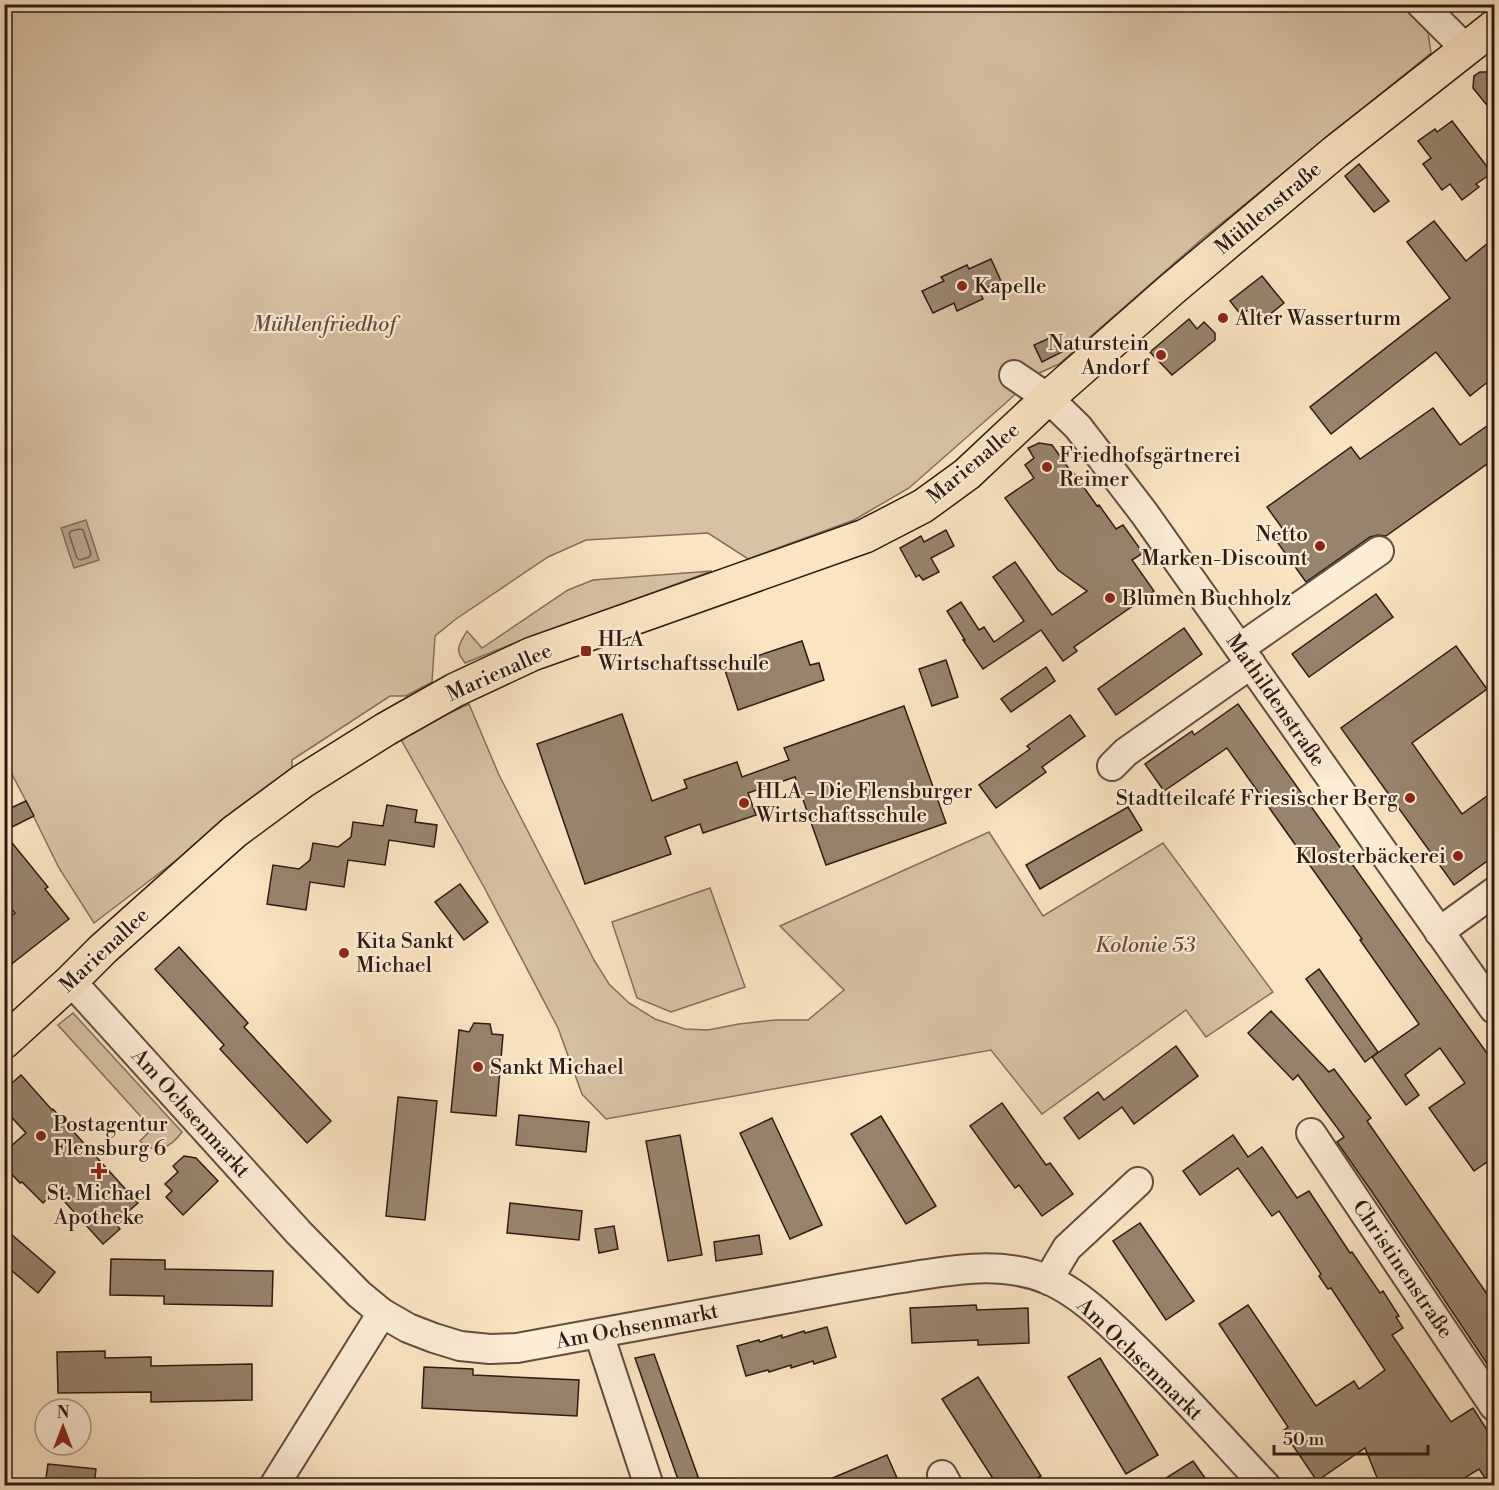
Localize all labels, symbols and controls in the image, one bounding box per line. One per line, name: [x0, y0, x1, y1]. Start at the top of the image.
street label: Mühlenstraße: [1210, 157, 1327, 261]
place label: Kapelle: [974, 274, 1047, 300]
marker: Kapelle: [955, 279, 969, 293]
place label: Alter Wasserturm: [1234, 306, 1401, 332]
marker: Alter Wasserturm: [1216, 311, 1230, 325]
park label: Mühlenfriedhof: [252, 312, 401, 338]
place label: Naturstein Andorf: [1048, 331, 1150, 381]
marker: Naturstein Andorf: [1154, 348, 1168, 362]
street label: Marienallee: [922, 417, 1025, 510]
place label: Friedhofsgärtnerei Reimer: [1059, 443, 1241, 493]
marker: Friedhofsgärtnerei Reimer: [1040, 460, 1054, 474]
place label: Netto Marken-Discount: [1141, 522, 1309, 572]
marker: Netto Marken-Discount: [1313, 539, 1327, 553]
place label: Blumen Buchholz: [1121, 586, 1291, 612]
marker: Blumen Buchholz: [1103, 591, 1117, 605]
place label: HLA Wirtschaftsschule: [597, 627, 769, 677]
street label: Mathildenstraße: [1220, 629, 1331, 772]
street label: Marienallee: [442, 638, 556, 708]
marker: HLA Wirtschaftsschule: [579, 644, 593, 658]
place label: HLA - Die Flensburger Wirtschaftsschule: [755, 779, 973, 829]
place label: Stadtteilcafé Friesischer Berg: [1116, 786, 1398, 812]
marker: Stadtteilcafé Friesischer Berg: [1403, 791, 1417, 805]
marker: HLA - Die Flensburger Wirtschaftsschule: [737, 796, 751, 810]
place label: Klosterbäckerei: [1295, 844, 1446, 870]
marker: Klosterbäckerei: [1451, 849, 1465, 863]
street label: Marienallee: [54, 903, 155, 999]
place label: Kita Sankt Michael: [356, 929, 455, 979]
park label: Kolonie 53: [1095, 933, 1196, 959]
marker: Kita Sankt Michael: [337, 946, 351, 960]
street label: Am Ochsenmarkt: [125, 1043, 256, 1184]
place label: Sankt Michael: [490, 1055, 624, 1081]
marker: Sankt Michael: [471, 1060, 485, 1074]
place label: Postagentur Flensburg 6: [53, 1112, 168, 1162]
marker: Postagentur Flensburg 6: [34, 1129, 48, 1143]
marker: St. Michael Apotheke: [92, 1164, 106, 1178]
place label: St. Michael Apotheke: [47, 1181, 151, 1231]
street label: Christinenstraße: [1346, 1195, 1458, 1344]
street label: Am Ochsenmarkt: [1070, 1292, 1208, 1427]
street label: Am Ochsenmarkt: [553, 1298, 721, 1356]
north arrow: [33, 1397, 93, 1457]
text: N: [57, 1403, 70, 1423]
scale bar: [1274, 1418, 1428, 1456]
text: 50 m: [1283, 1428, 1325, 1451]

